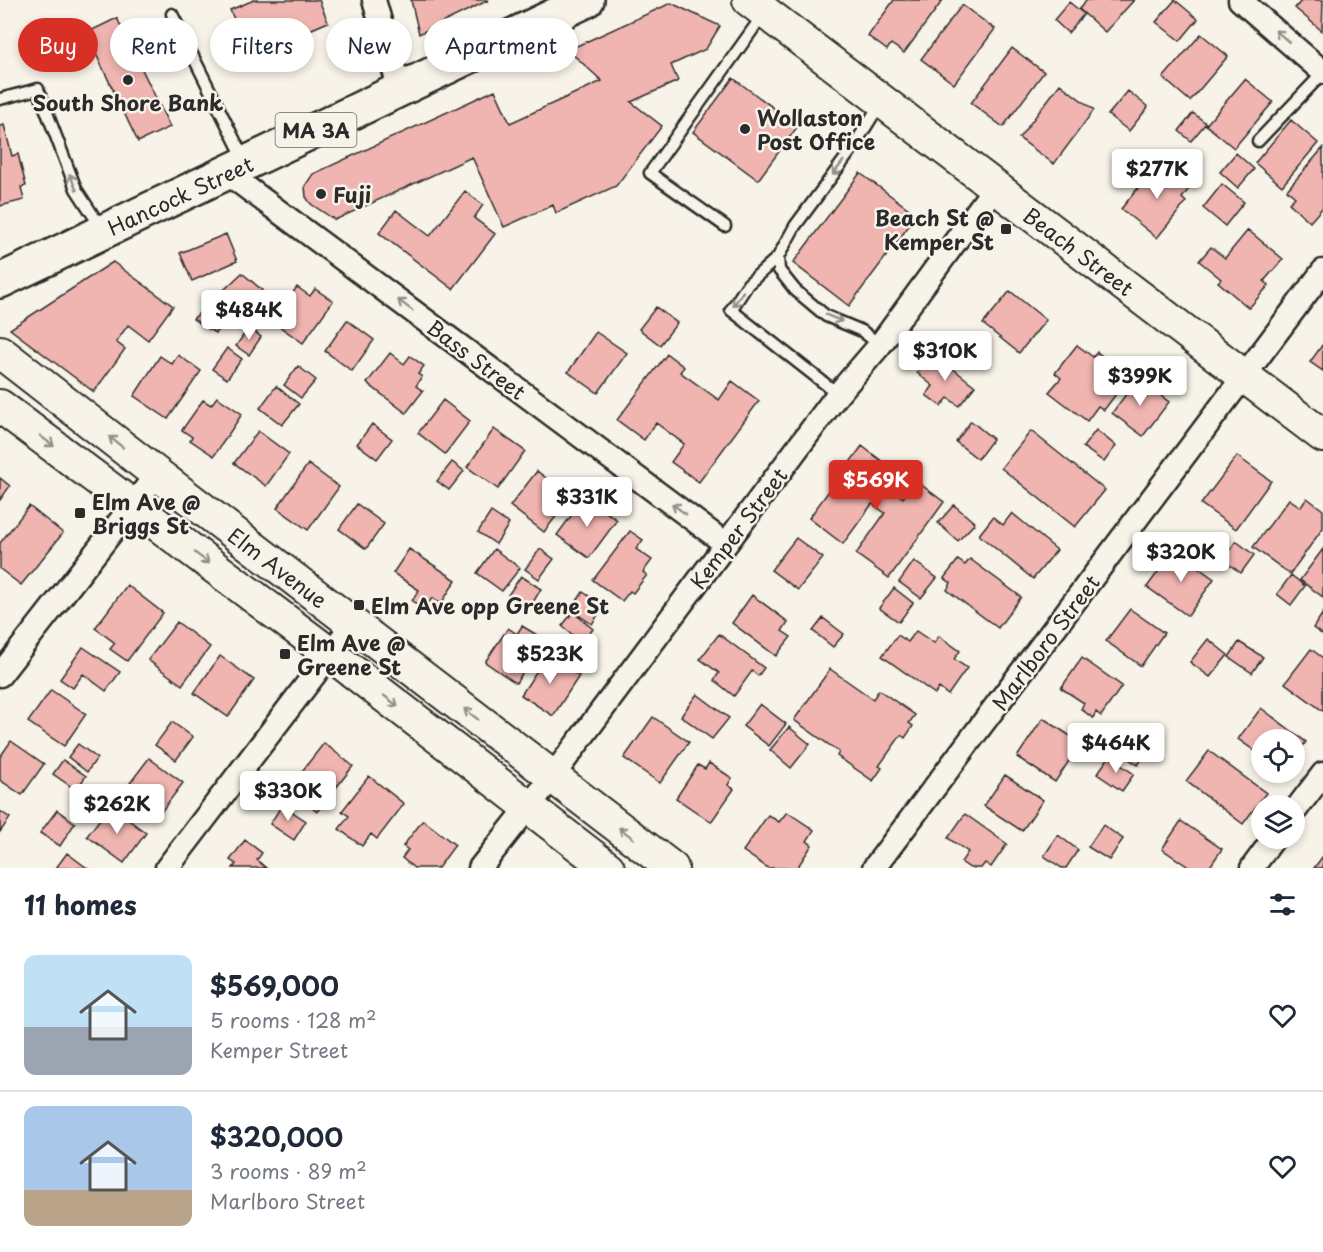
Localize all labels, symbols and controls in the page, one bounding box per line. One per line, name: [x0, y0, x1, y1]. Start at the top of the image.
chip: Buy: [18, 18, 98, 72]
chip: Rent: [110, 18, 198, 72]
chip: Filters: [210, 18, 314, 72]
chip: New: [326, 18, 412, 72]
chip: Apartment: [424, 18, 578, 72]
one-way arrow: [1275, 29, 1290, 43]
marker: South Shore Bank: [121, 73, 135, 87]
place label: South Shore Bank: [33, 86, 223, 118]
place label: Wollaston Post Office: [757, 101, 875, 157]
road number: MA 3A: [276, 113, 356, 147]
marker: Wollaston Post Office: [738, 122, 752, 136]
street label: Hancock Street: [102, 147, 258, 243]
pin: $277K: [1115, 149, 1199, 200]
text: $277K: [1126, 153, 1188, 183]
one-way arrow: [832, 160, 845, 176]
one-way arrow: [67, 173, 78, 191]
place label: Fuji: [333, 178, 371, 210]
marker: Fuji: [314, 187, 328, 201]
street label: Beach Street: [1017, 199, 1141, 303]
place label: Beach St @ Kemper St: [875, 201, 994, 257]
marker: Beach St @ Kemper St: [999, 222, 1013, 236]
pin: $484K: [207, 290, 291, 341]
one-way arrow: [732, 290, 744, 307]
text: $484K: [215, 294, 283, 324]
one-way arrow: [397, 299, 413, 312]
street label: Bass Street: [421, 311, 533, 407]
one-way arrow: [825, 313, 843, 324]
pin: $310K: [903, 331, 987, 382]
text: $310K: [913, 335, 977, 365]
pin: $399K: [1098, 356, 1182, 407]
text: $399K: [1108, 360, 1172, 390]
one-way arrow: [38, 435, 54, 447]
one-way arrow: [108, 436, 124, 449]
street label: Kemper Street: [682, 460, 794, 596]
pin: $569K: [834, 460, 918, 511]
text: $569K: [843, 464, 909, 494]
pin: $331K: [545, 477, 629, 528]
text: $331K: [556, 481, 618, 511]
place label: Elm Ave @ Briggs St: [92, 485, 200, 541]
one-way arrow: [672, 503, 688, 516]
marker: Elm Ave @ Briggs St: [73, 506, 87, 520]
street label: Elm Avenue: [222, 519, 334, 615]
pin: $320K: [1139, 532, 1223, 583]
text: $320K: [1146, 536, 1216, 566]
one-way arrow: [194, 552, 210, 564]
street label: Marlboro Street: [983, 567, 1107, 717]
place label: Elm Ave opp Greene St: [371, 589, 609, 621]
marker: Elm Ave opp Greene St: [352, 598, 366, 612]
place label: Elm Ave @ Greene St: [297, 626, 405, 682]
pin: $523K: [508, 634, 592, 685]
text: $523K: [517, 638, 583, 668]
marker: Elm Ave @ Greene St: [278, 647, 292, 661]
one-way arrow: [383, 695, 399, 707]
one-way arrow: [463, 708, 479, 721]
pin: $464K: [1074, 723, 1158, 774]
text: $464K: [1081, 727, 1151, 757]
map controls: [1251, 729, 1305, 849]
button: locate: [1251, 729, 1305, 783]
pin: $330K: [246, 771, 330, 822]
text: $330K: [254, 775, 322, 805]
pin: $262K: [75, 784, 159, 835]
text: $262K: [83, 788, 151, 818]
button: layers: [1251, 795, 1305, 849]
one-way arrow: [618, 826, 634, 839]
text: 11 homes: [24, 885, 137, 924]
icon: filters: [1266, 888, 1299, 921]
text: $569,000: [210, 966, 339, 1005]
icon: home: [72, 979, 144, 1051]
icon: heart: [1266, 999, 1299, 1032]
text: 5 rooms · 128 m²: [210, 1005, 376, 1035]
text: Kemper Street: [210, 1035, 348, 1065]
text: $320,000: [210, 1117, 343, 1156]
icon: home: [72, 1130, 144, 1202]
icon: heart: [1266, 1150, 1299, 1183]
text: 3 rooms · 89 m²: [210, 1156, 367, 1186]
text: Marlboro Street: [210, 1186, 365, 1216]

